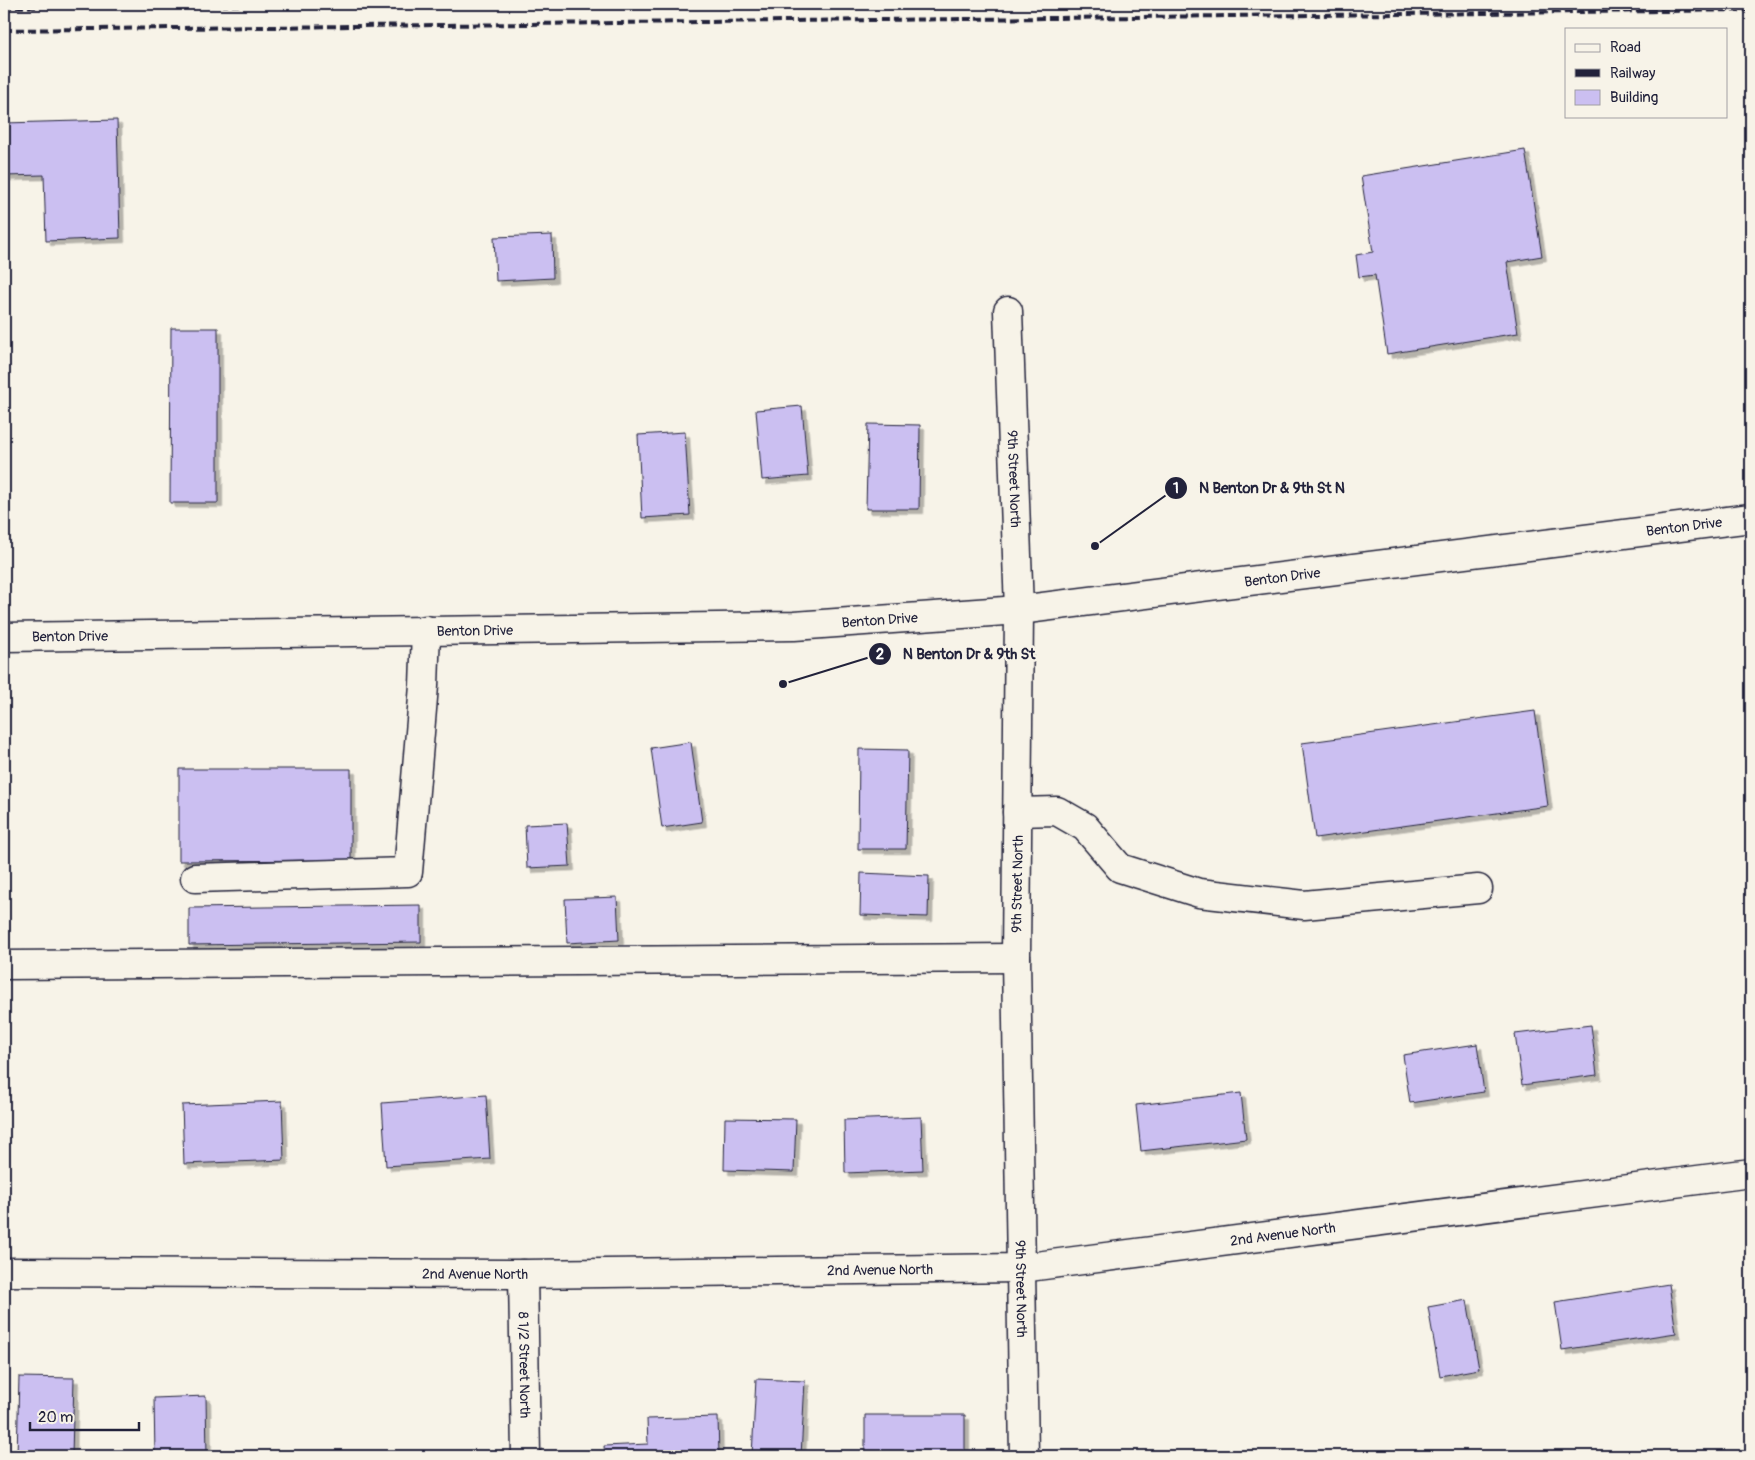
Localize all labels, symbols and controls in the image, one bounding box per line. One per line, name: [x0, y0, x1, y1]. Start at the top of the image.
legend: [1565, 28, 1728, 118]
text: Road: [1610, 38, 1641, 57]
text: Railway: [1610, 64, 1656, 83]
text: Building: [1610, 88, 1658, 107]
street label: 9th Street North: [1003, 430, 1024, 528]
callout: N Benton Dr & 9th St N: [1164, 473, 1355, 503]
text: 1: [1173, 479, 1179, 498]
text: N Benton Dr & 9th St N: [1199, 479, 1345, 498]
street label: Benton Drive: [1645, 514, 1723, 540]
street label: Benton Drive: [1243, 564, 1321, 591]
street label: Benton Drive: [841, 609, 918, 632]
street label: Benton Drive: [437, 622, 513, 640]
street label: Benton Drive: [32, 628, 108, 646]
callout: N Benton Dr & 9th St: [868, 639, 1045, 669]
text: 2: [876, 645, 884, 664]
text: N Benton Dr & 9th St: [903, 645, 1036, 664]
street label: 9th Street North: [1008, 835, 1027, 933]
street label: 2nd Avenue North: [1229, 1219, 1336, 1250]
street label: 9th Street North: [1012, 1240, 1030, 1338]
street label: 2nd Avenue North: [827, 1261, 933, 1279]
street label: 2nd Avenue North: [422, 1266, 528, 1283]
street label: 8 1/2 Street North: [515, 1311, 533, 1419]
scale bar: [30, 1400, 139, 1432]
text: 20 m: [38, 1408, 73, 1427]

